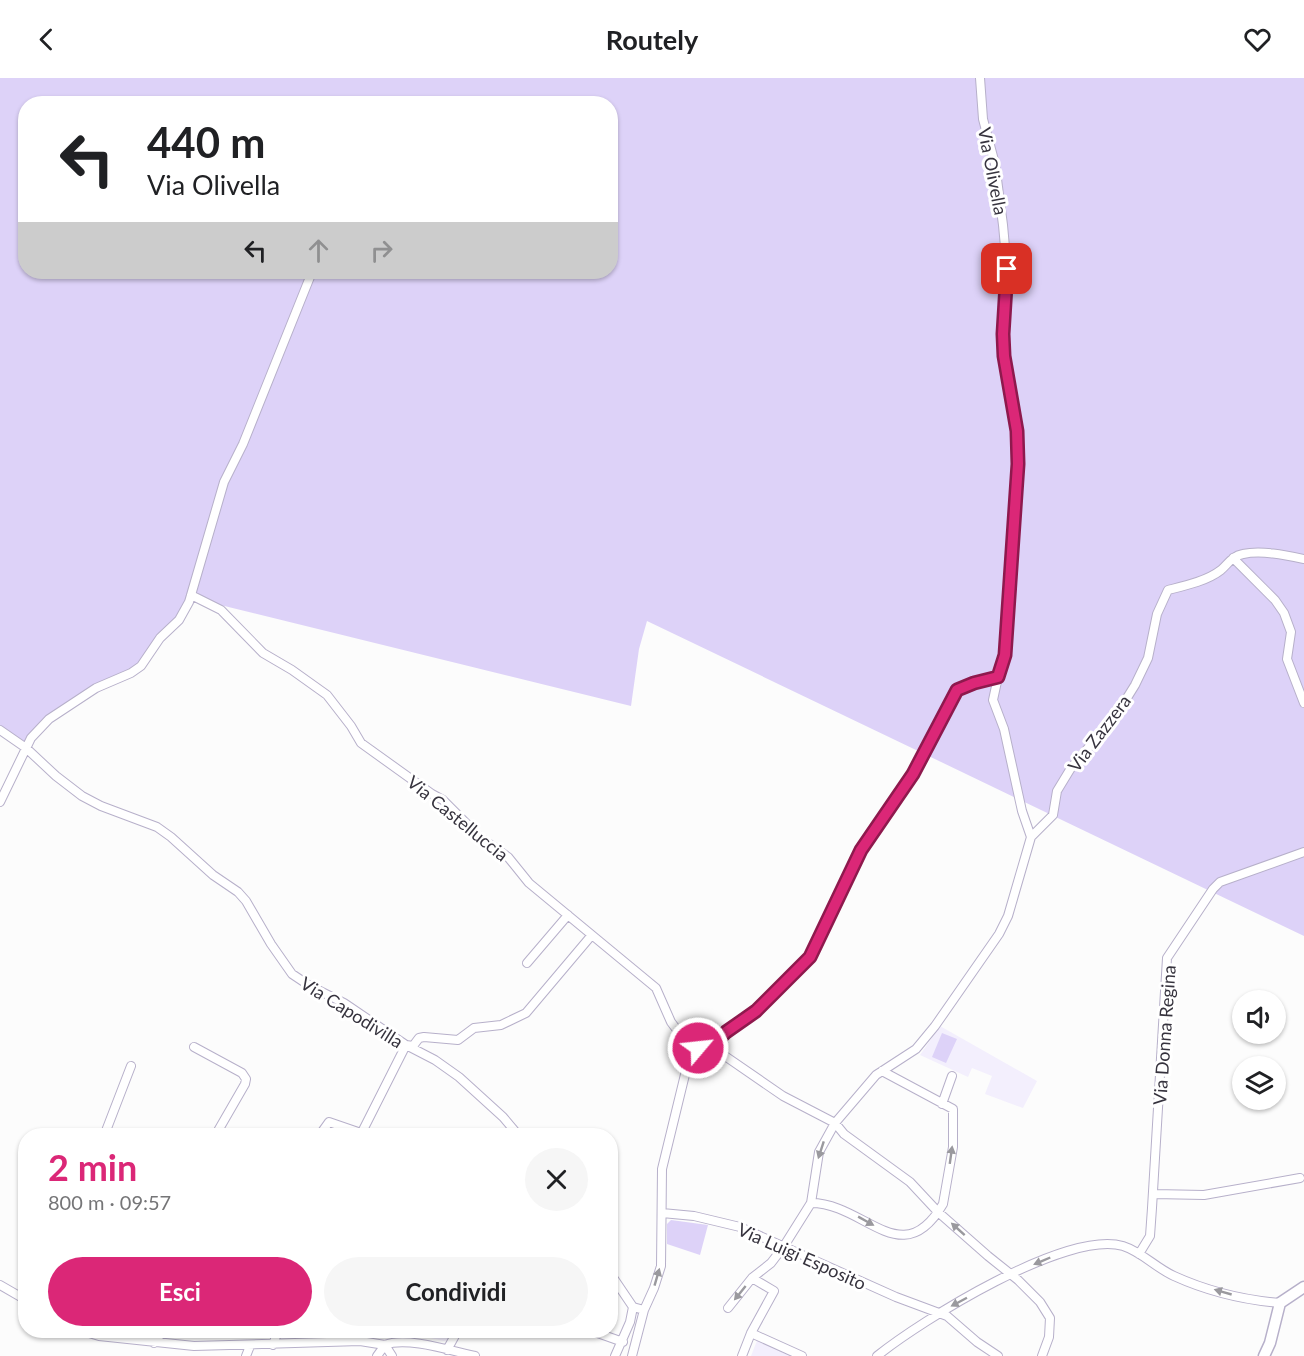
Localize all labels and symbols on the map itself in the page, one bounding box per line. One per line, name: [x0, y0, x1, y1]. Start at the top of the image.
street label: Via Olivella: [974, 125, 1012, 217]
pin: [981, 243, 1032, 294]
street label: Via Zazzera: [1063, 690, 1135, 776]
street label: Via Castelluccia: [403, 771, 513, 865]
street label: Via Donna Regina: [1148, 964, 1180, 1106]
street label: Via Capodivilla: [297, 972, 407, 1052]
position arrow: [666, 1016, 730, 1080]
one-way arrow: [816, 1141, 825, 1159]
one-way arrow: [947, 1146, 956, 1165]
one-way arrow: [858, 1216, 875, 1226]
street label: Via Luigi Esposito: [734, 1218, 870, 1294]
one-way arrow: [951, 1223, 966, 1236]
one-way arrow: [1032, 1256, 1050, 1266]
one-way arrow: [653, 1268, 662, 1286]
one-way arrow: [734, 1285, 747, 1300]
one-way arrow: [1213, 1287, 1232, 1297]
one-way arrow: [950, 1297, 967, 1307]

